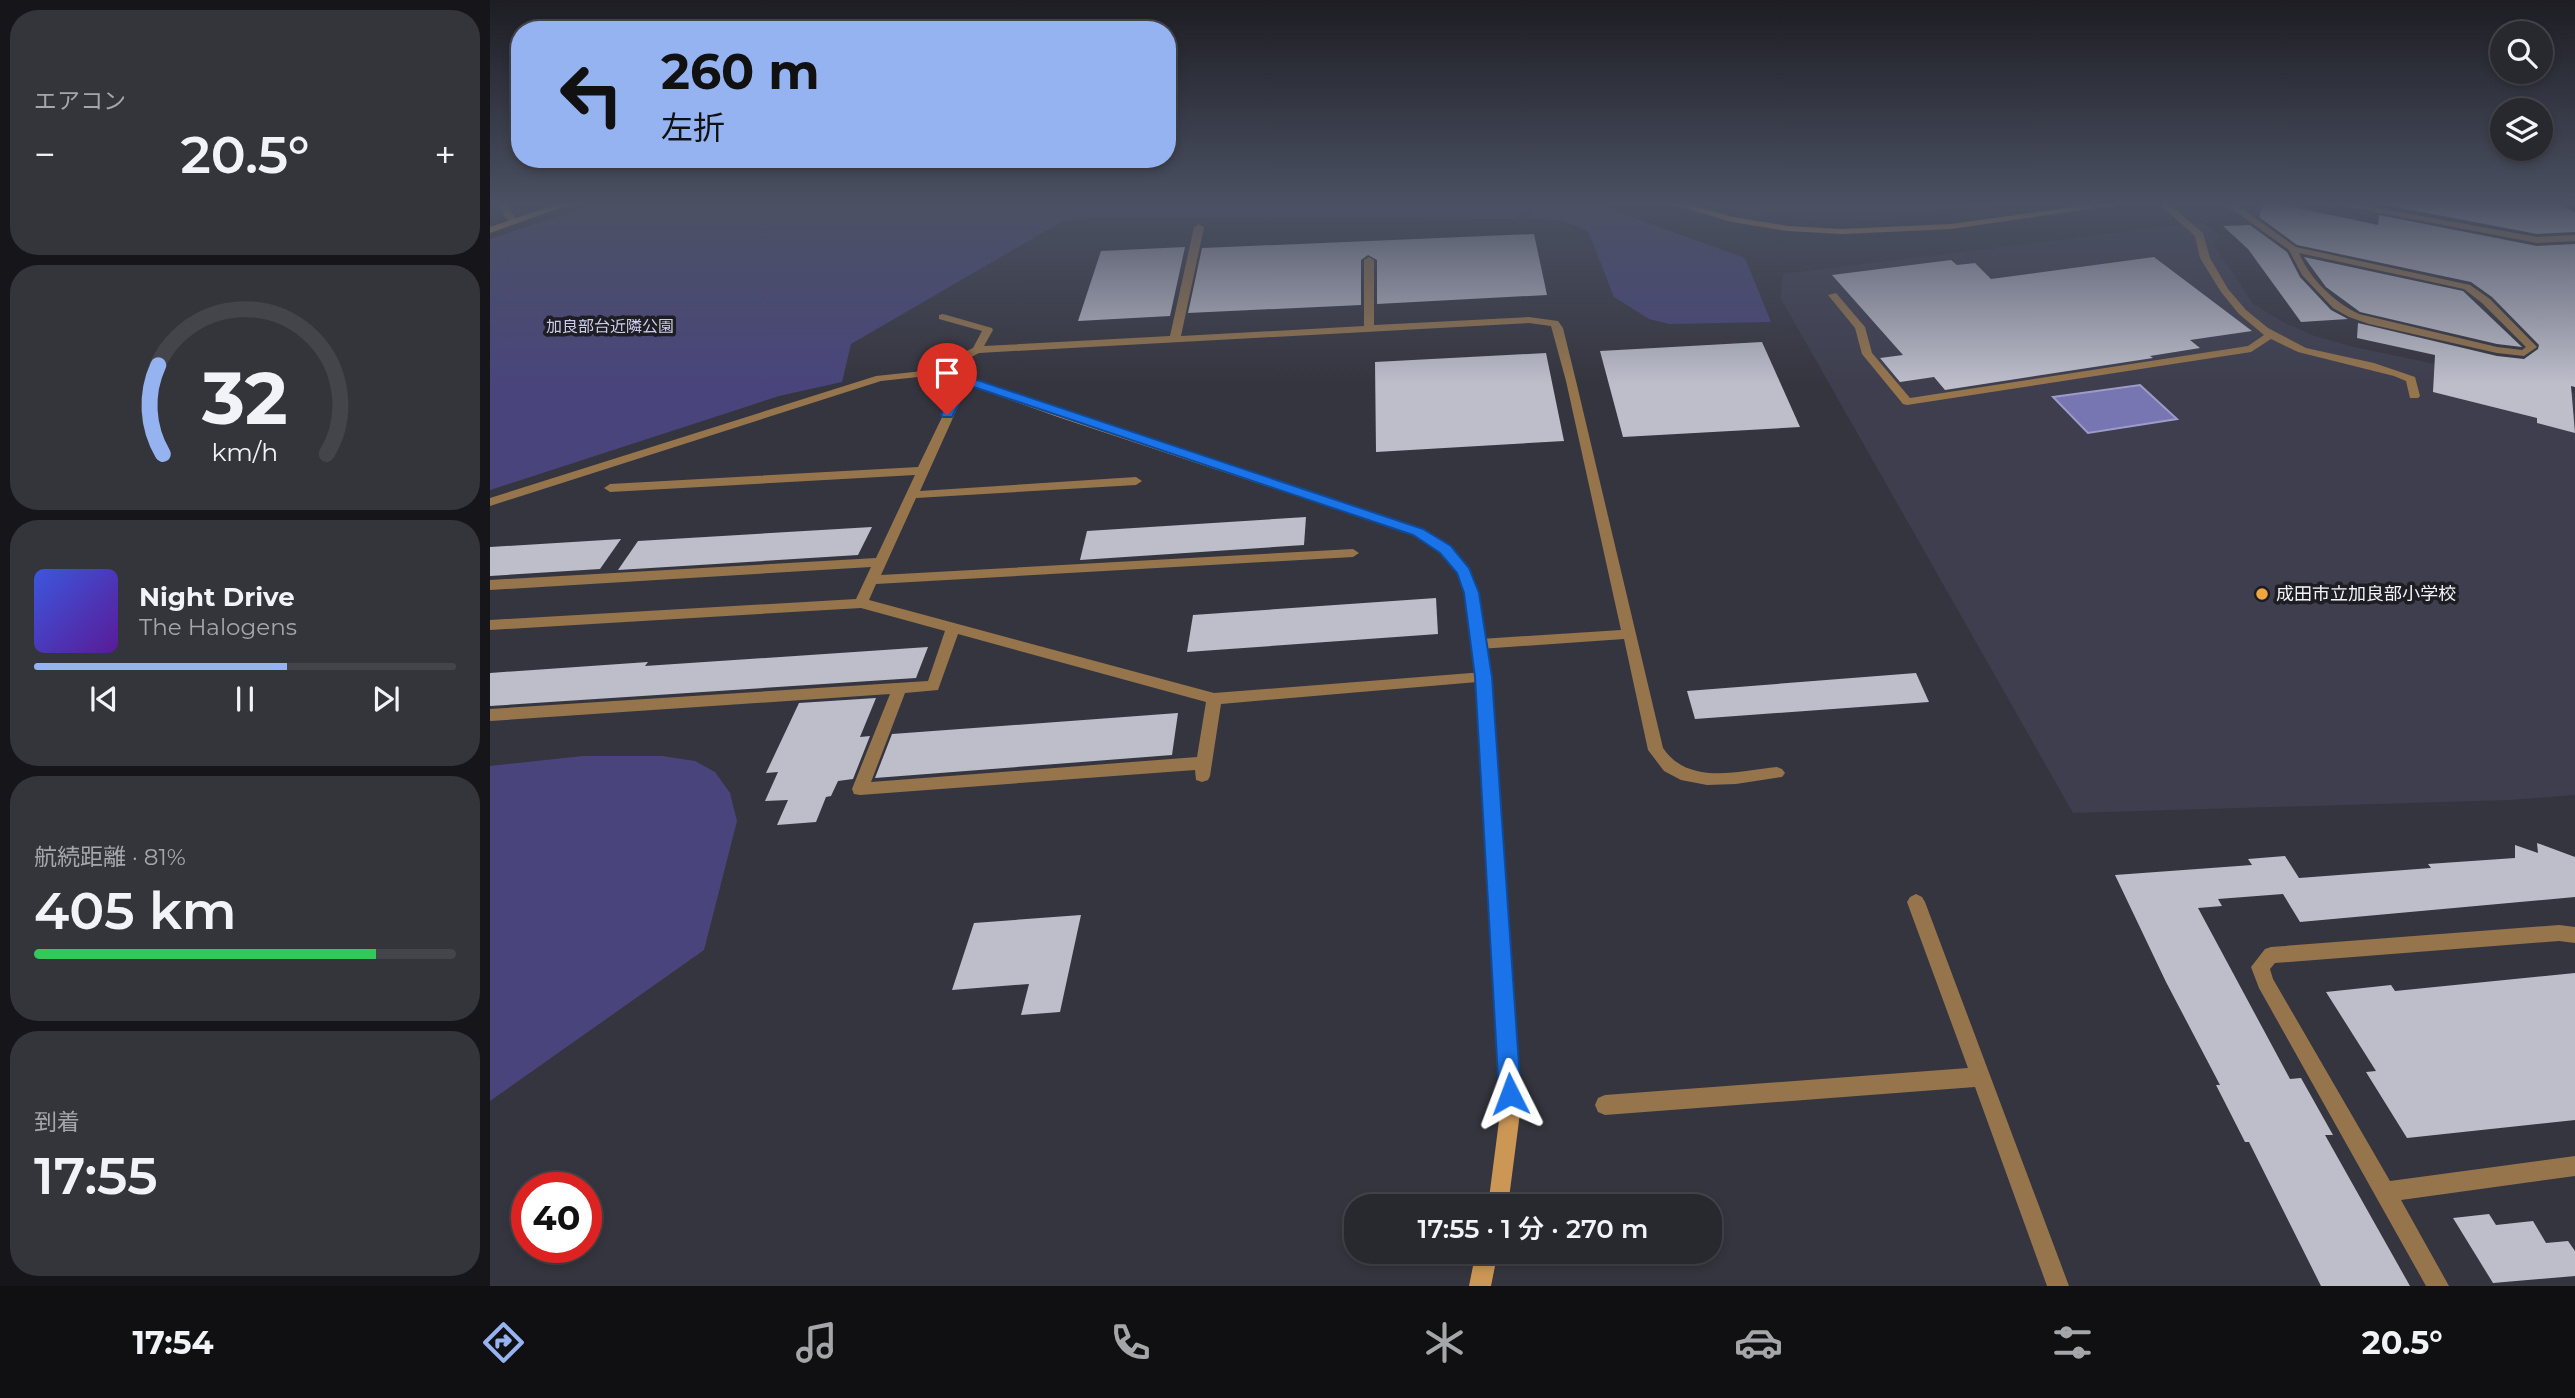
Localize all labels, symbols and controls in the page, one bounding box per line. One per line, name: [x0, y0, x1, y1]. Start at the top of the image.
map controls: [2490, 21, 2553, 161]
button: search: [2490, 21, 2553, 84]
text: 260 m: [661, 42, 820, 101]
icon: left: [546, 49, 637, 140]
text: エアコン: [34, 87, 126, 115]
button: layers: [2490, 98, 2553, 161]
text: 左折: [661, 108, 725, 147]
text: 20.5°: [181, 123, 309, 186]
text: −: [34, 131, 56, 178]
text: +: [434, 131, 456, 178]
park label: 加良部台近隣公園: [546, 317, 674, 336]
pin: [917, 343, 977, 415]
text: 32: [201, 354, 288, 442]
icon: arrive: [928, 354, 966, 392]
text: km/h: [212, 437, 278, 467]
text: Night Drive: [139, 581, 295, 613]
place label: 成田市立加良部小学校: [2276, 583, 2456, 605]
marker: 成田市立加良部小学校: [2254, 586, 2270, 602]
text: The Halogens: [139, 613, 297, 641]
icon: previous: [85, 680, 123, 718]
icon: pause: [226, 680, 264, 718]
icon: next: [367, 680, 405, 718]
text: 航続距離 · 81%: [34, 843, 186, 871]
text: 405 km: [34, 879, 237, 942]
position arrow: [1473, 1057, 1547, 1131]
text: 到着: [34, 1108, 80, 1136]
text: 17:55: [34, 1144, 158, 1207]
speed limit sign: 40: [511, 1172, 602, 1263]
text: 17:55 · 1 分 · 270 m: [1418, 1213, 1648, 1245]
icon: directions: [479, 1318, 528, 1367]
icon: music: [792, 1318, 841, 1367]
icon: phone: [1106, 1318, 1155, 1367]
icon: climate: [1420, 1318, 1469, 1367]
icon: car: [1734, 1318, 1783, 1367]
icon: filters: [2048, 1318, 2097, 1367]
text: 17:54: [132, 1323, 214, 1362]
text: 20.5°: [2362, 1323, 2443, 1362]

